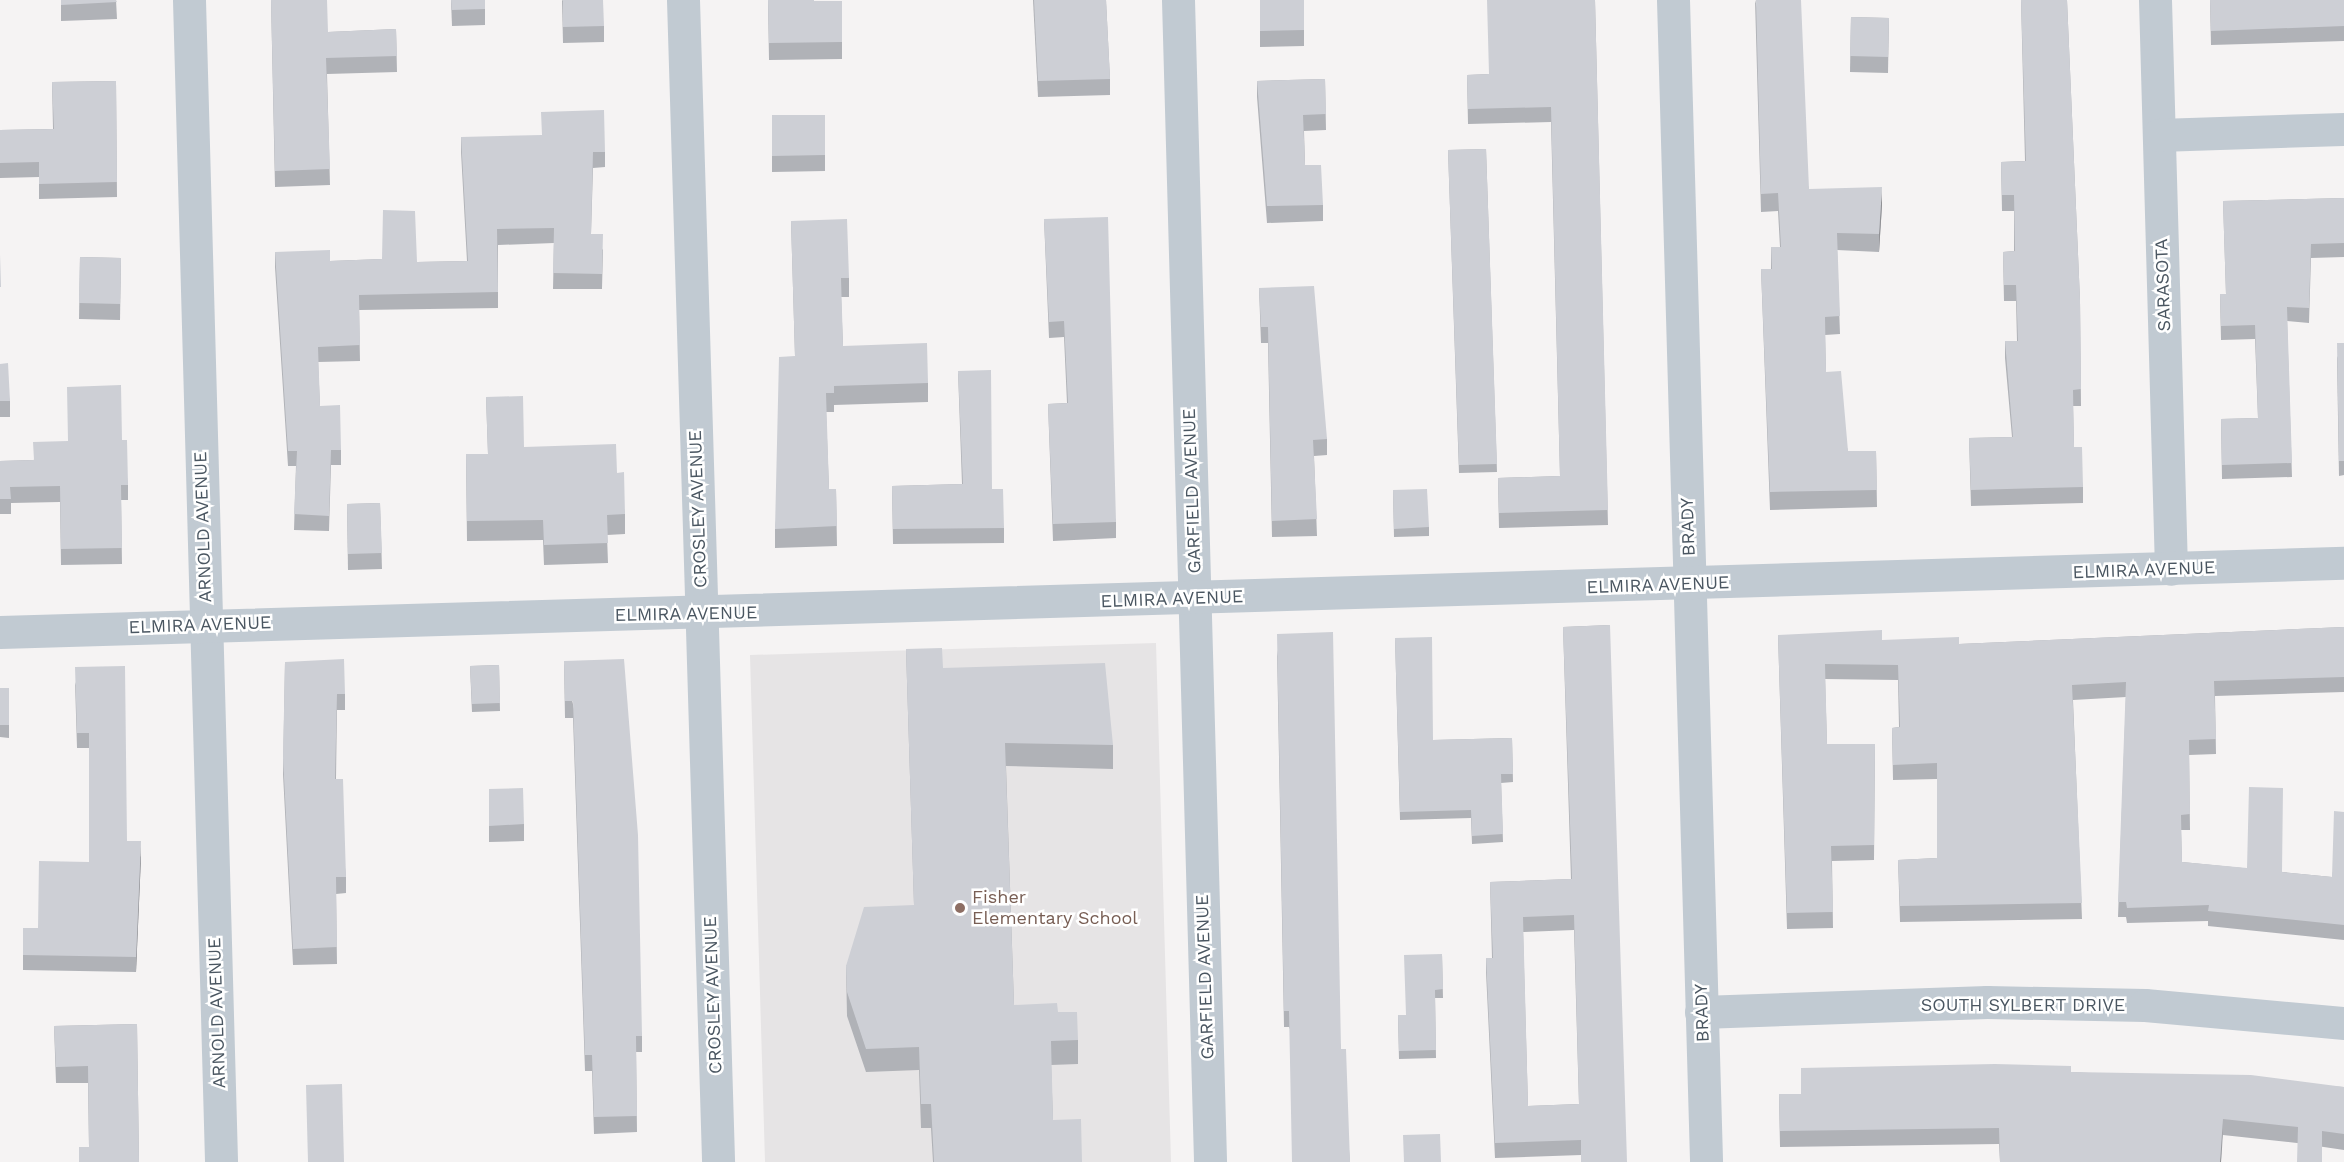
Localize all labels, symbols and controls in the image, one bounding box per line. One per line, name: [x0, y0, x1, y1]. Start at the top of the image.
street label: SARASOTA: [2151, 238, 2175, 332]
street label: GARFIELD AVENUE: [1178, 408, 1206, 574]
street label: CROSLEY AVENUE: [684, 429, 712, 589]
street label: ARNOLD AVENUE: [190, 451, 216, 603]
street label: BRADY: [1676, 497, 1700, 557]
street label: ELMIRA AVENUE: [2072, 557, 2216, 583]
street label: ELMIRA AVENUE: [1586, 572, 1730, 598]
street label: ELMIRA AVENUE: [1100, 586, 1244, 612]
street label: ELMIRA AVENUE: [614, 602, 758, 626]
street label: ELMIRA AVENUE: [128, 612, 272, 638]
place label: Fisher Elementary School: [972, 887, 1138, 930]
street label: GARFIELD AVENUE: [1191, 894, 1219, 1060]
marker: Fisher Elementary School: [953, 901, 967, 915]
street label: CROSLEY AVENUE: [699, 915, 727, 1075]
street label: ARNOLD AVENUE: [204, 937, 230, 1089]
street label: BRADY: [1690, 983, 1714, 1043]
street label: SOUTH SYLBERT DRIVE: [1920, 994, 2126, 1016]

